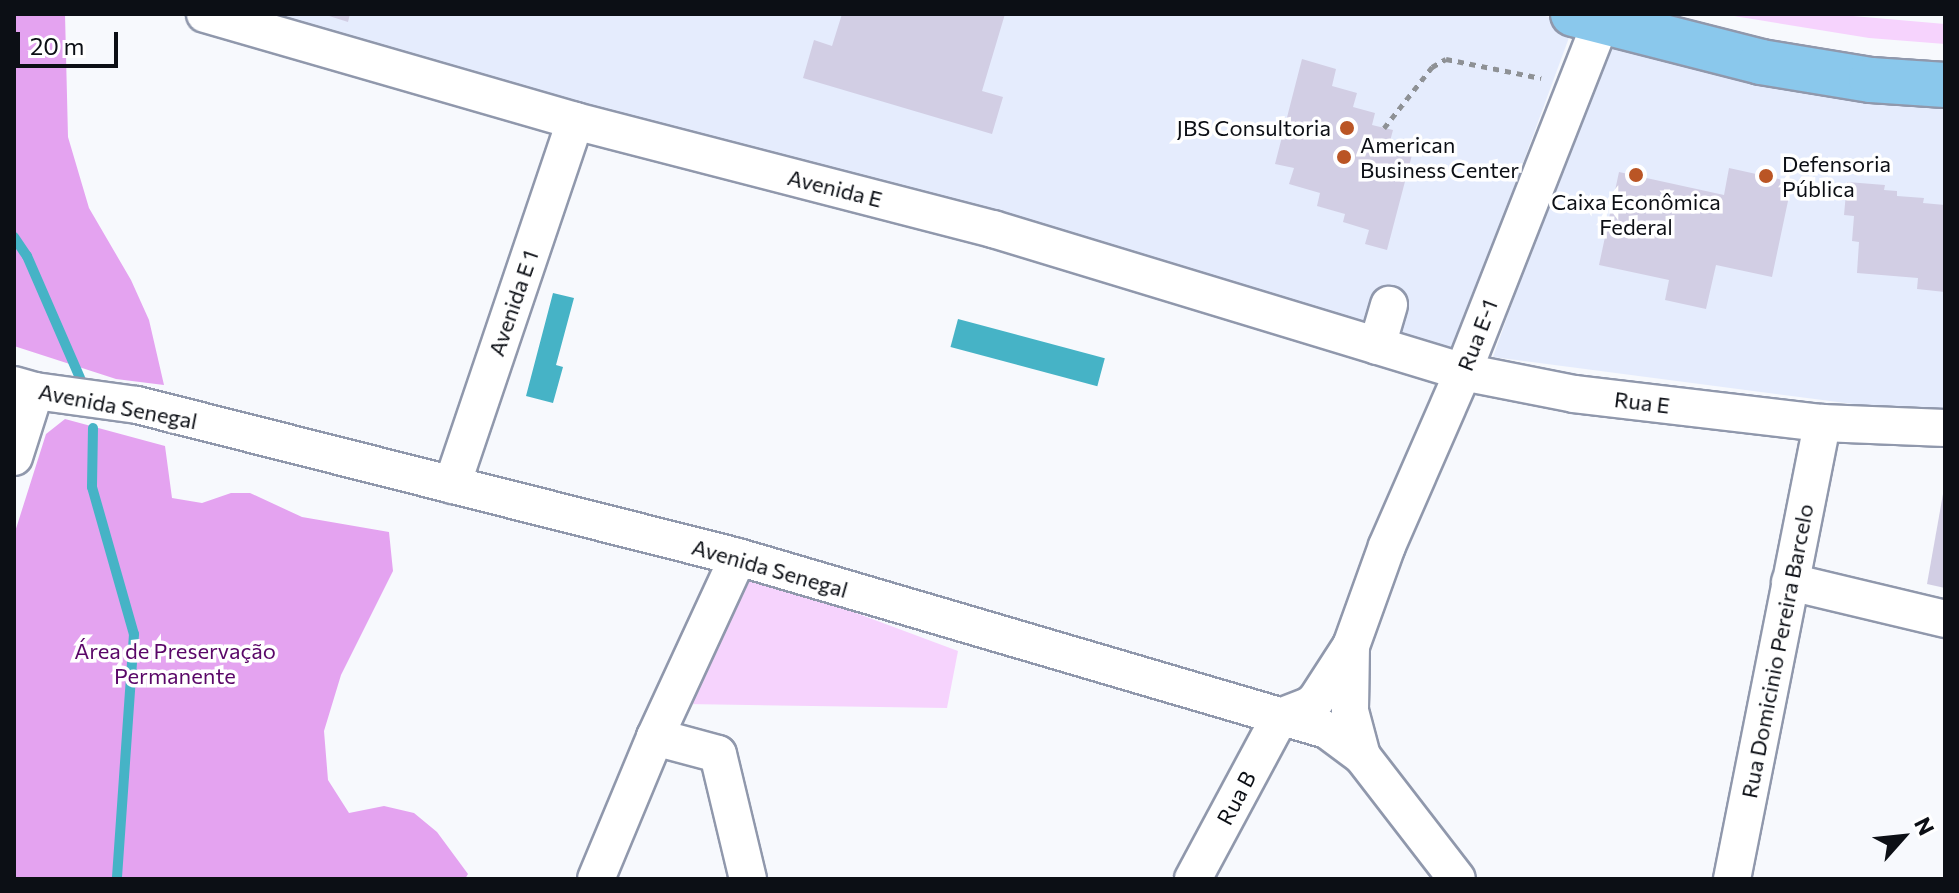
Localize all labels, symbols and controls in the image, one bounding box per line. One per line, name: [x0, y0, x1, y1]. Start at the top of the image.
scale bar: [20, 16, 122, 66]
text: 20 m: [30, 31, 84, 60]
place label: JBS Consultoria: [1177, 115, 1331, 141]
marker: JBS Consultoria: [1338, 119, 1356, 137]
place label: American Business Center: [1360, 131, 1519, 182]
marker: American Business Center: [1335, 148, 1353, 166]
place label: Defensoria Pública: [1782, 150, 1891, 202]
street label: Avenida E: [785, 164, 885, 212]
marker: Caixa Econômica Federal: [1627, 166, 1645, 184]
marker: Defensoria Pública: [1757, 167, 1775, 185]
place label: Caixa Econômica Federal: [1551, 188, 1721, 240]
street label: Avenida E 1: [483, 247, 543, 359]
street label: Rua E-1: [1451, 296, 1503, 374]
street label: Avenida Senegal: [36, 378, 200, 434]
street label: Rua E: [1613, 386, 1671, 418]
street label: Rua Domicinio Pereira Barcelo: [1735, 502, 1819, 800]
street label: Avenida Senegal: [689, 533, 851, 603]
park label: Área de Preservação Permanente: [74, 637, 276, 688]
street label: Rua B: [1211, 767, 1261, 829]
north arrow: [1863, 797, 1943, 877]
text: N: [1909, 812, 1941, 839]

